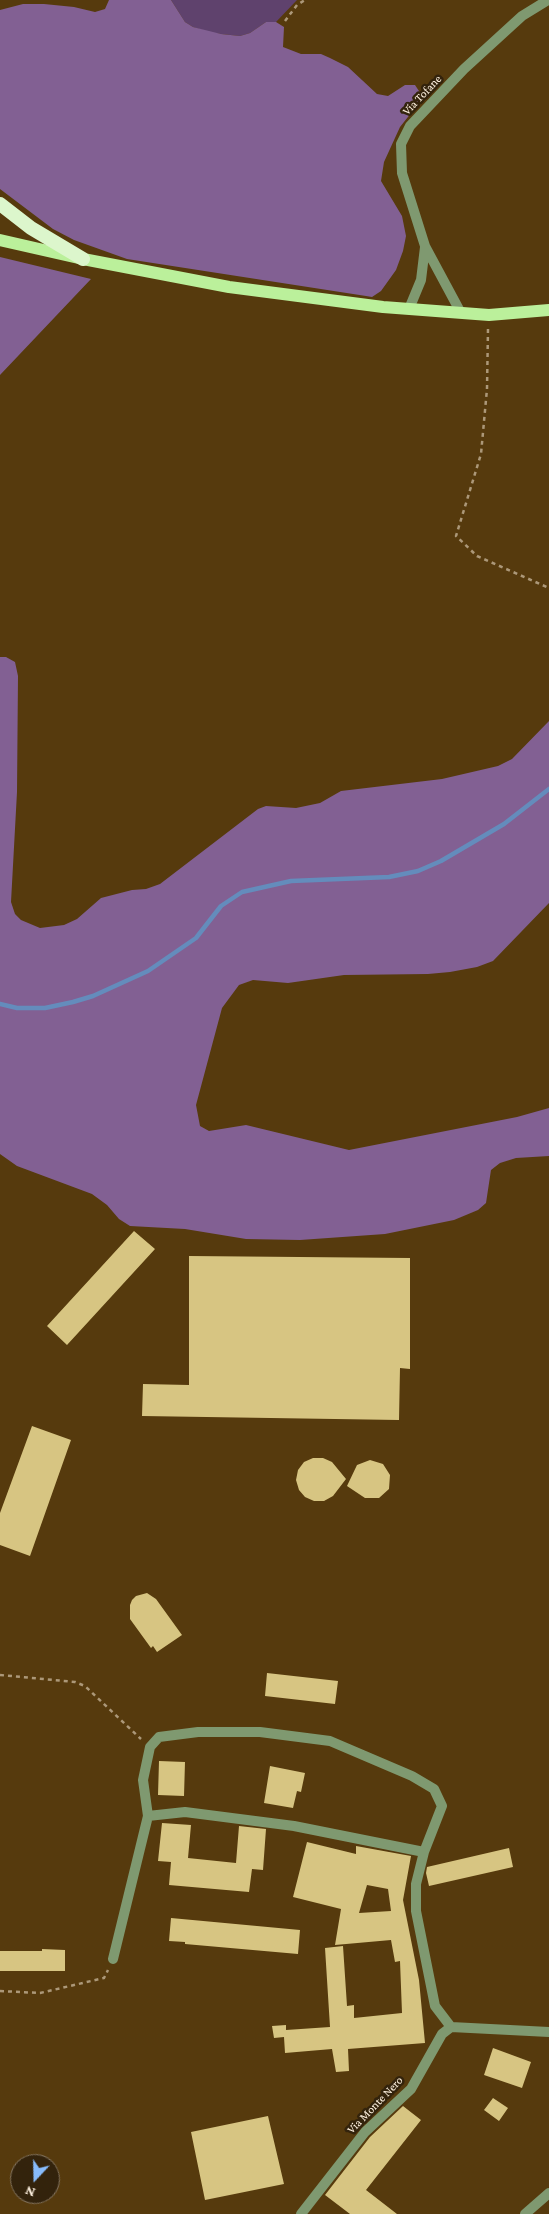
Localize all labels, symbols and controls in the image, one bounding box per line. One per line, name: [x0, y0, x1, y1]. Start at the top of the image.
street label: Via Tofane: [399, 72, 445, 118]
street label: Via Monte Nero: [344, 2073, 406, 2137]
north arrow: [10, 2154, 60, 2204]
text: N: [23, 2183, 37, 2201]

